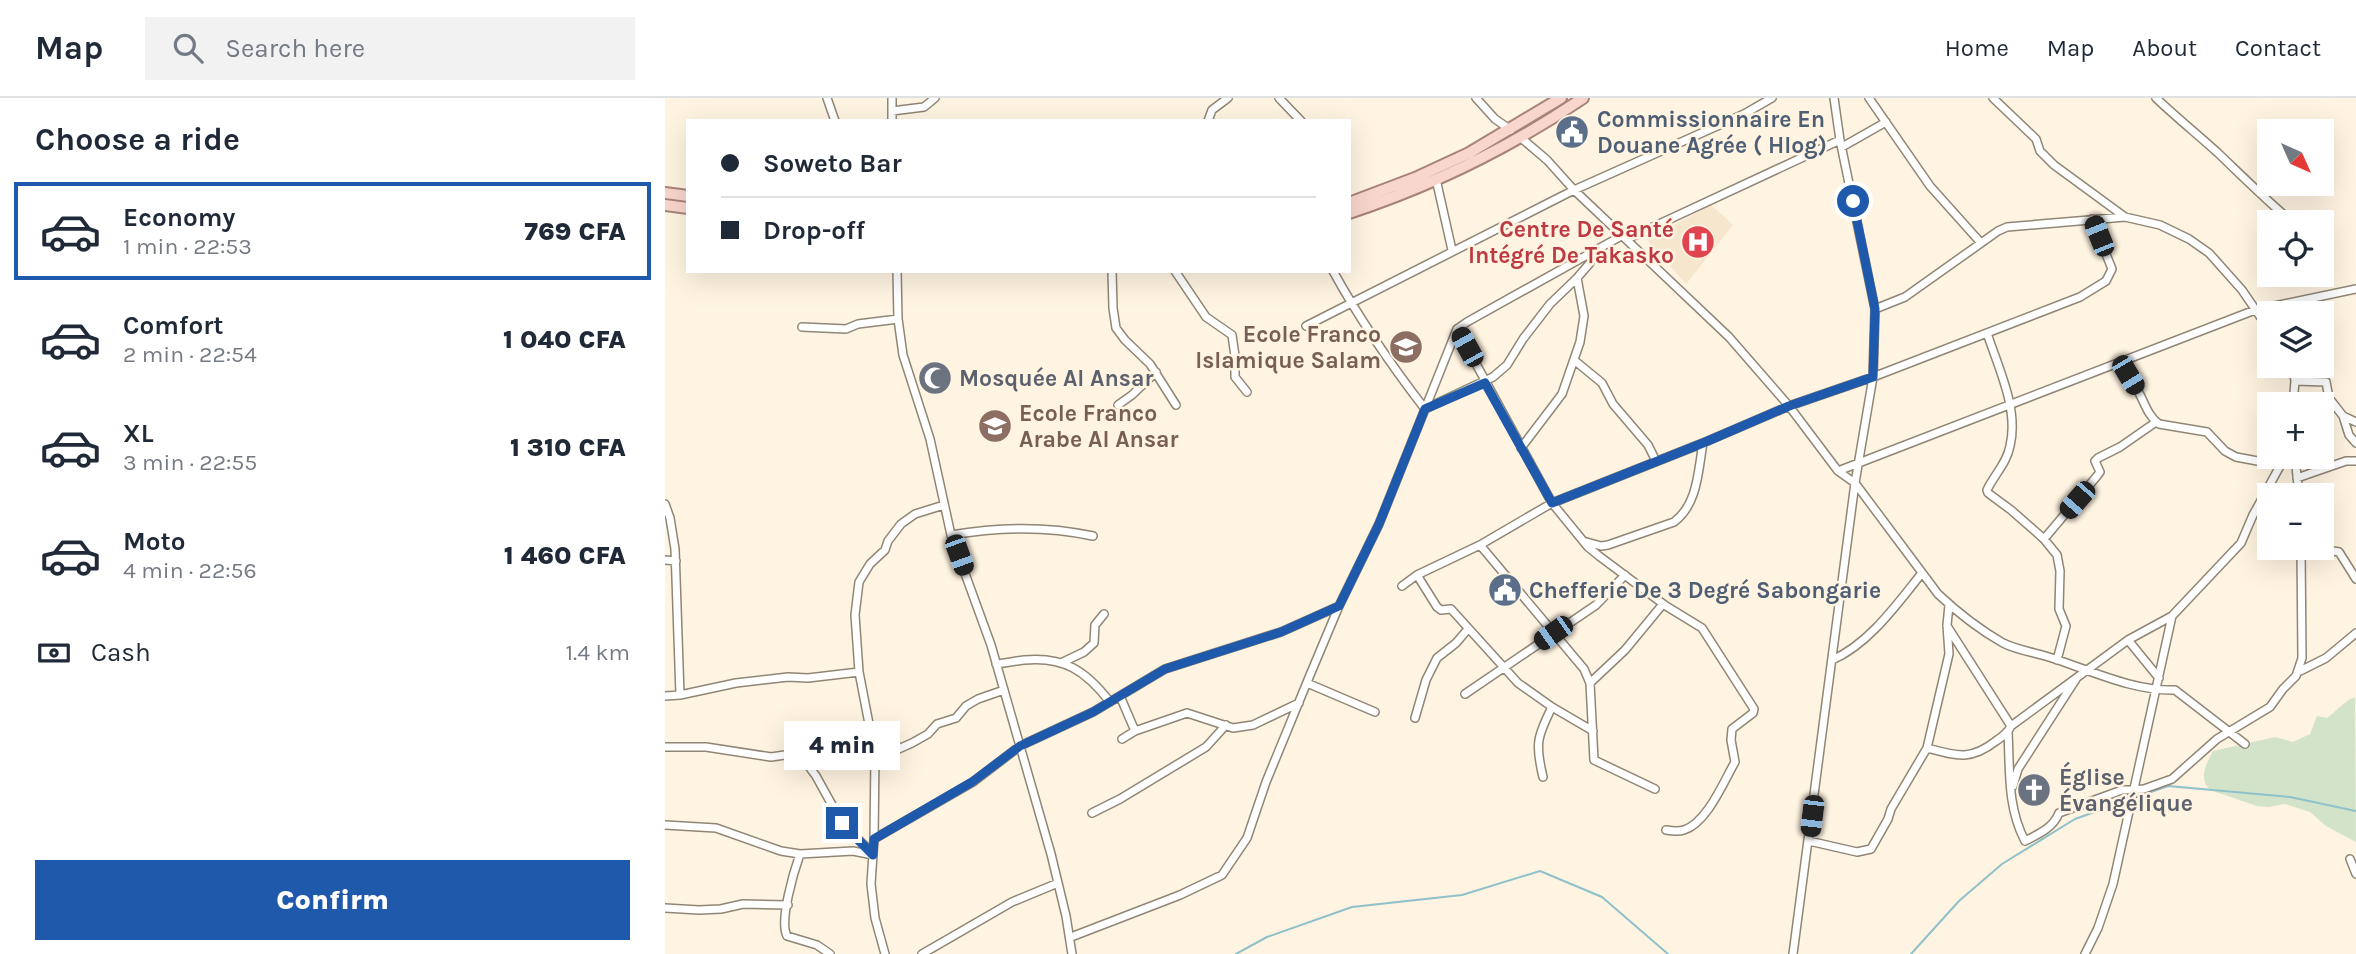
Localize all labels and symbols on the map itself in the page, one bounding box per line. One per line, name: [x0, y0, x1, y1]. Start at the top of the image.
place label: Commissionnaire En Douane Agrée ( Hlog): [1597, 106, 1827, 159]
public building icon: Commissionnaire En Douane Agrée ( Hlog): [1553, 113, 1591, 151]
north arrow: [2257, 119, 2335, 196]
route start: [1837, 185, 1869, 217]
car: [2082, 213, 2117, 259]
place label: Centre De Santé Intégré De Takasko: [1468, 216, 1674, 269]
hospital icon: Centre De Santé Intégré De Takasko: [1679, 223, 1717, 261]
place label: Ecole Franco Islamique Salam: [1195, 321, 1381, 374]
car: [1448, 324, 1487, 370]
school or university icon: Ecole Franco Islamique Salam: [1387, 328, 1425, 366]
car: [2109, 352, 2148, 398]
mosque icon: Mosquée Al Ansar: [916, 359, 954, 397]
place label: Mosquée Al Ansar: [959, 365, 1153, 392]
place label: Ecole Franco Arabe Al Ansar: [1019, 400, 1179, 453]
school or university icon: Ecole Franco Arabe Al Ansar: [976, 407, 1014, 445]
car: [2056, 477, 2099, 523]
car: [942, 532, 977, 578]
public building icon: Chefferie De 3 Degré Sabongarie: [1486, 571, 1524, 609]
place label: Chefferie De 3 Degré Sabongarie: [1529, 577, 1881, 604]
car: [1530, 612, 1577, 654]
callout: 4 min: [784, 722, 900, 770]
place label: Église Évangélique: [2059, 761, 2193, 817]
church icon: Église Évangélique: [2015, 771, 2053, 809]
car: [1800, 794, 1825, 838]
route end: [826, 807, 858, 839]

